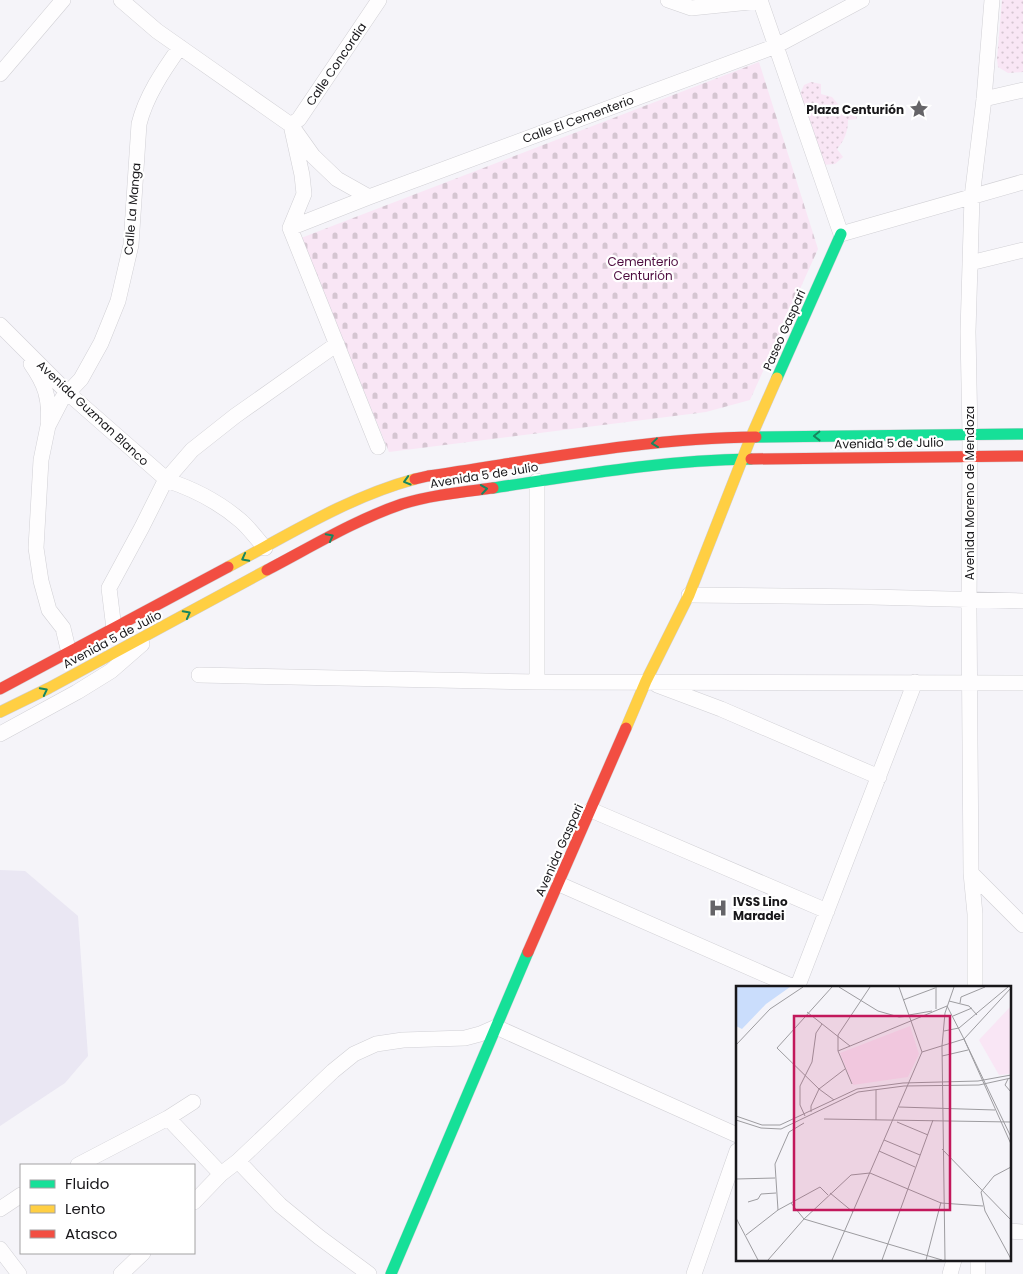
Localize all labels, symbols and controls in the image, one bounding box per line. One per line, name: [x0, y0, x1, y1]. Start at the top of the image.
street label: Calle Concordia: [302, 19, 370, 109]
street label: Calle El Cementerio: [520, 91, 636, 147]
place icon: Plaza Centurión: [908, 98, 930, 120]
place label: Plaza Centurión: [806, 101, 904, 118]
street label: Calle La Manga: [119, 162, 145, 256]
park label: Cementerio Centurión: [607, 253, 679, 284]
street label: Paseo Gaspari: [759, 287, 809, 373]
street label: Avenida Guzman Blanco: [33, 357, 153, 470]
street label: Avenida Moreno de Mendoza: [961, 406, 978, 580]
one-way arrow: [813, 431, 820, 441]
street label: Avenida 5 de Julio: [834, 434, 944, 452]
one-way arrow: [650, 437, 658, 448]
street label: Avenida 5 de Julio: [429, 458, 540, 492]
one-way arrow: [404, 475, 412, 485]
one-way arrow: [479, 484, 488, 494]
one-way arrow: [325, 533, 334, 543]
one-way arrow: [242, 552, 251, 562]
street label: Avenida 5 de Julio: [60, 606, 165, 672]
one-way arrow: [182, 610, 191, 620]
one-way arrow: [39, 687, 48, 697]
street label: Avenida Gaspari: [531, 801, 587, 899]
place label: IVSS Lino Maradei: [733, 893, 788, 924]
hospital icon: IVSS Lino Maradei: [707, 897, 729, 919]
inset map: [736, 986, 1010, 1262]
legend: [20, 1164, 195, 1254]
text: Fluido: [65, 1173, 109, 1194]
text: Lento: [65, 1198, 105, 1219]
text: Atasco: [65, 1223, 117, 1244]

